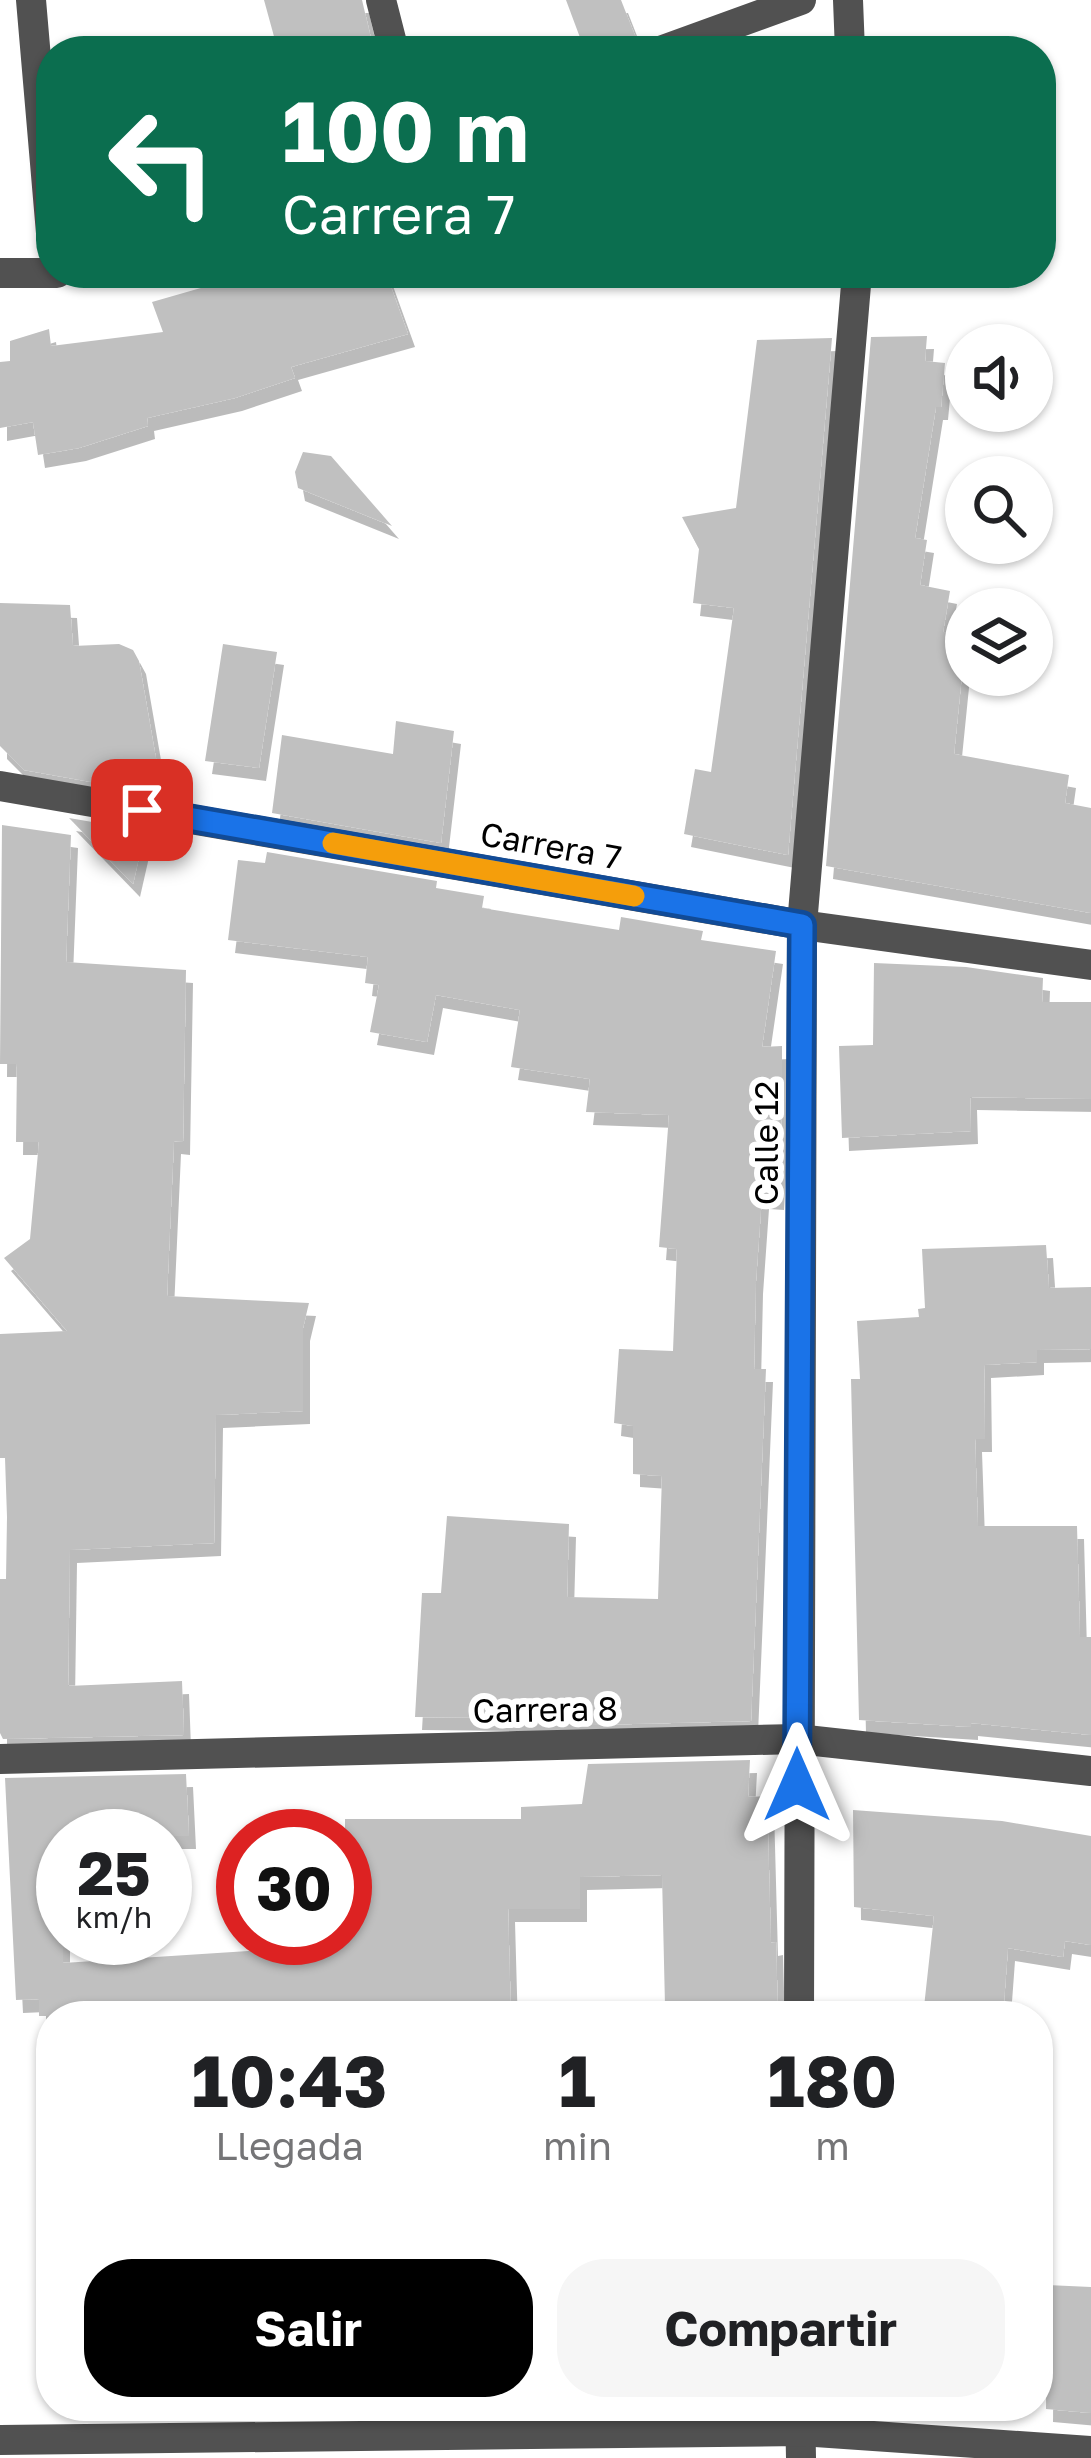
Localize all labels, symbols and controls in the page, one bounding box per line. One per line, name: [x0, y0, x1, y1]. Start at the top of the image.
text: 100 m: [282, 80, 529, 180]
icon: left: [84, 84, 240, 240]
text: Carrera 7: [282, 181, 515, 246]
map controls: [945, 324, 1053, 696]
button: sound: [945, 324, 1053, 432]
button: search: [945, 456, 1053, 564]
button: layers: [945, 588, 1053, 696]
pin: [91, 759, 193, 861]
icon: arrive: [109, 777, 175, 843]
street label: Carrera 7: [477, 813, 625, 877]
street label: Calle 12: [746, 1081, 785, 1205]
street label: Carrera 8: [472, 1688, 618, 1730]
position arrow: [734, 1722, 860, 1848]
speed limit sign: 30: [216, 1809, 372, 1965]
text: 25: [77, 1836, 151, 1908]
text: km/h: [76, 1899, 152, 1935]
text: 10:43: [192, 2036, 387, 2123]
text: 1: [559, 2036, 596, 2123]
text: 180: [767, 2036, 897, 2123]
text: Llegada: [215, 2122, 364, 2169]
text: min: [543, 2122, 612, 2169]
text: m: [815, 2122, 850, 2169]
button: Salir: [84, 2259, 533, 2397]
button: Compartir: [557, 2259, 1005, 2397]

